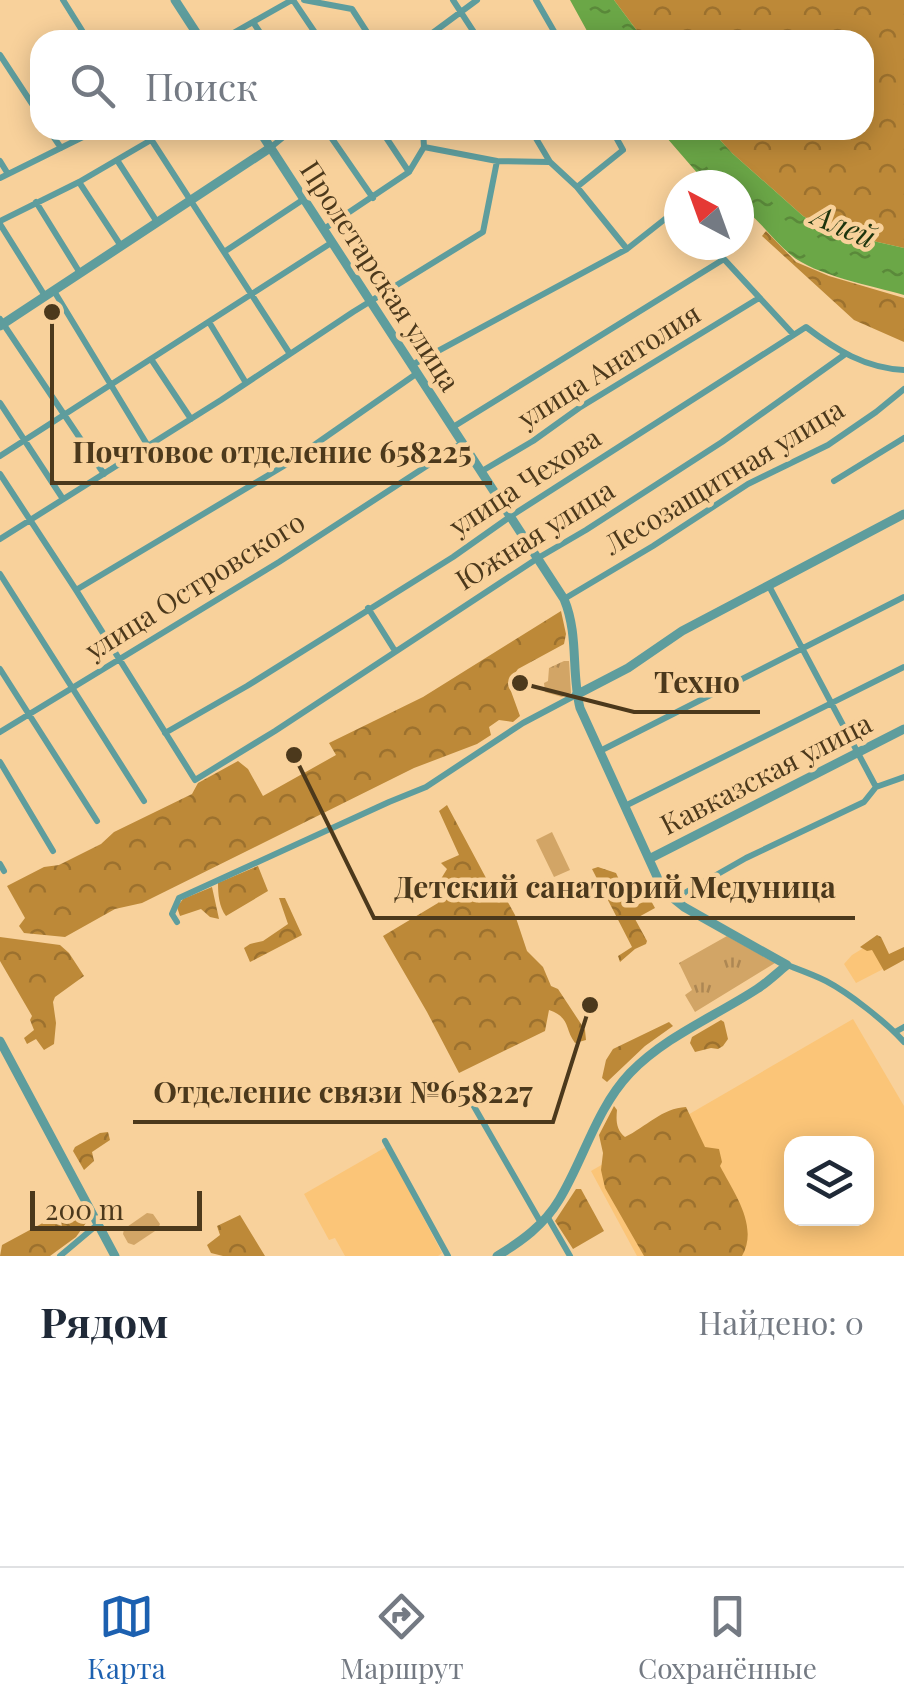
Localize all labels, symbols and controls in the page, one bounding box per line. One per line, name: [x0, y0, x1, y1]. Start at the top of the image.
search box: [30, 30, 874, 140]
icon: search: [65, 58, 120, 113]
text: Поиск: [145, 60, 258, 111]
street label: Пролетарская улица: [293, 153, 470, 397]
north arrow: [664, 170, 754, 260]
water label: Алей: [804, 193, 883, 257]
street label: улица Анатолия: [509, 294, 706, 436]
street label: Лесозащитная улица: [595, 389, 850, 563]
street label: улица Чехова: [441, 418, 607, 544]
callout: Почтовое отделение 658225: [52, 423, 492, 483]
text: Почтовое отделение 658225: [72, 431, 472, 471]
street label: Южная улица: [448, 470, 621, 597]
street label: улица Островского: [77, 502, 311, 668]
callout: Техно: [634, 652, 760, 712]
text: Техно: [654, 661, 740, 701]
street label: Кавказская улица: [653, 703, 877, 842]
callout: Детский санаторий Медуница: [374, 858, 855, 918]
text: Детский санаторий Медуница: [394, 866, 836, 906]
callout: Отделение связи №658227: [133, 1062, 553, 1122]
text: Отделение связи №658227: [153, 1071, 533, 1111]
map controls: [784, 1136, 874, 1226]
button: layers: [784, 1136, 874, 1226]
scale bar: [30, 1186, 202, 1230]
text: 200 m: [45, 1190, 124, 1227]
text: Рядом: [40, 1293, 168, 1349]
text: Найдено: 0: [698, 1300, 864, 1343]
tab: Карта: [87, 1589, 166, 1686]
tab: Маршрут: [340, 1589, 464, 1686]
tab: Сохранённые: [638, 1589, 817, 1686]

